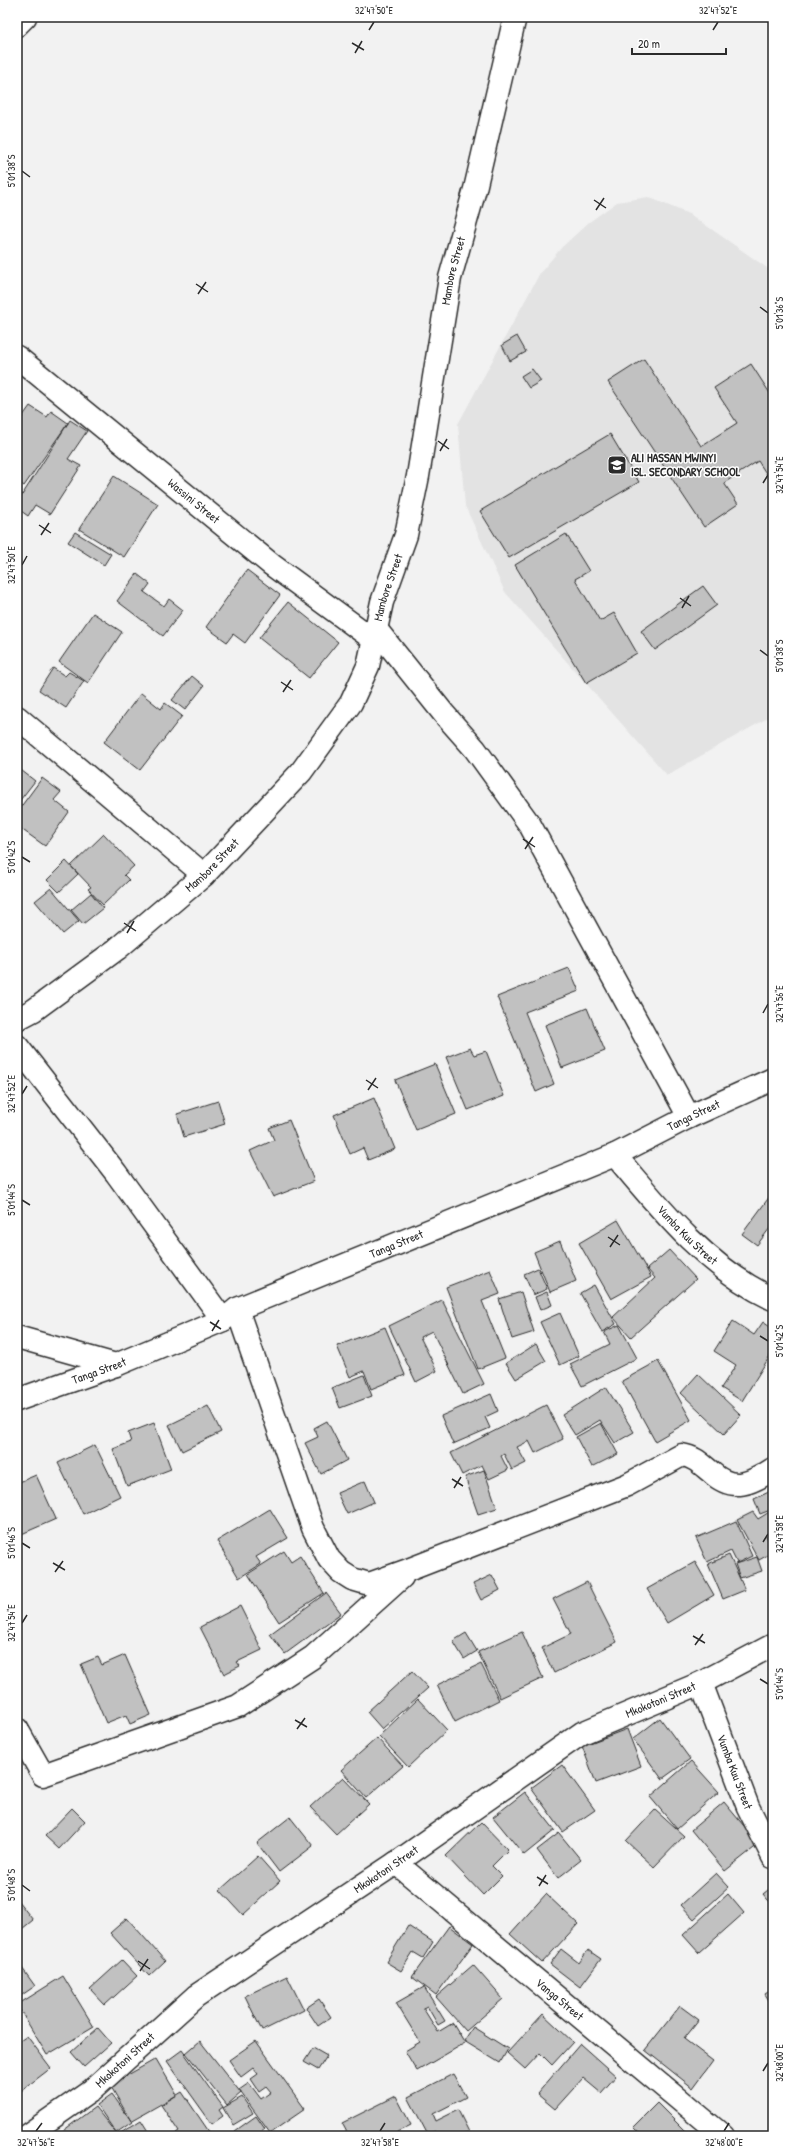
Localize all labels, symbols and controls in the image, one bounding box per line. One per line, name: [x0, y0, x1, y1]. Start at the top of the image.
text: 32°47'50"E: [355, 4, 394, 17]
text: 32°47'52"E: [699, 4, 738, 17]
scale bar: [632, 30, 726, 56]
text: 20 m: [638, 35, 660, 52]
text: 5°01'38"S: [5, 154, 18, 187]
street label: Mambore Street: [437, 234, 469, 306]
text: 5°01'36"S: [773, 296, 786, 329]
place label: ALI HASSAN MWINYI ISL. SECONDARY SCHOOL: [631, 449, 741, 480]
school or university icon: ALI HASSAN MWINYI ISL. SECONDARY SCHOOL: [606, 454, 628, 476]
text: 32°47'54"E: [773, 456, 786, 494]
street label: Wassini Street: [164, 474, 224, 528]
text: 32°47'50"E: [5, 545, 18, 584]
street label: Mambore Street: [369, 551, 407, 623]
text: 5°01'38"S: [773, 639, 786, 672]
street label: Mambore Street: [181, 834, 243, 896]
text: 5°01'42"S: [5, 840, 18, 873]
text: 32°47'56"E: [773, 985, 786, 1023]
text: 32°47'52"E: [5, 1074, 18, 1113]
street label: Tanga Street: [664, 1095, 723, 1135]
text: 5°01'44"S: [5, 1184, 18, 1216]
street label: Vumba Kuu Street: [653, 1201, 722, 1269]
street label: Tanga Street: [367, 1225, 426, 1262]
text: 5°01'42"S: [773, 1324, 786, 1357]
street label: Tanga Street: [69, 1352, 129, 1388]
text: 32°47'58"E: [773, 1515, 786, 1553]
text: 5°01'46"S: [5, 1527, 18, 1559]
text: 32°47'54"E: [5, 1604, 18, 1642]
text: 5°01'44"S: [773, 1668, 786, 1700]
street label: Mkokotoni Street: [623, 1677, 699, 1722]
street label: Vumba Kuu Street: [713, 1732, 757, 1812]
street label: Mkokotoni Street: [350, 1841, 422, 1897]
text: 5°01'48"S: [5, 1869, 18, 1901]
street label: Vanga Street: [532, 1974, 588, 2025]
street label: Mkokotoni Street: [91, 2028, 159, 2091]
text: 32°48'00"E: [773, 2044, 786, 2082]
text: 32°47'56"E: [17, 2136, 55, 2149]
text: 32°47'58"E: [361, 2136, 399, 2149]
text: 32°48'00"E: [705, 2136, 743, 2149]

